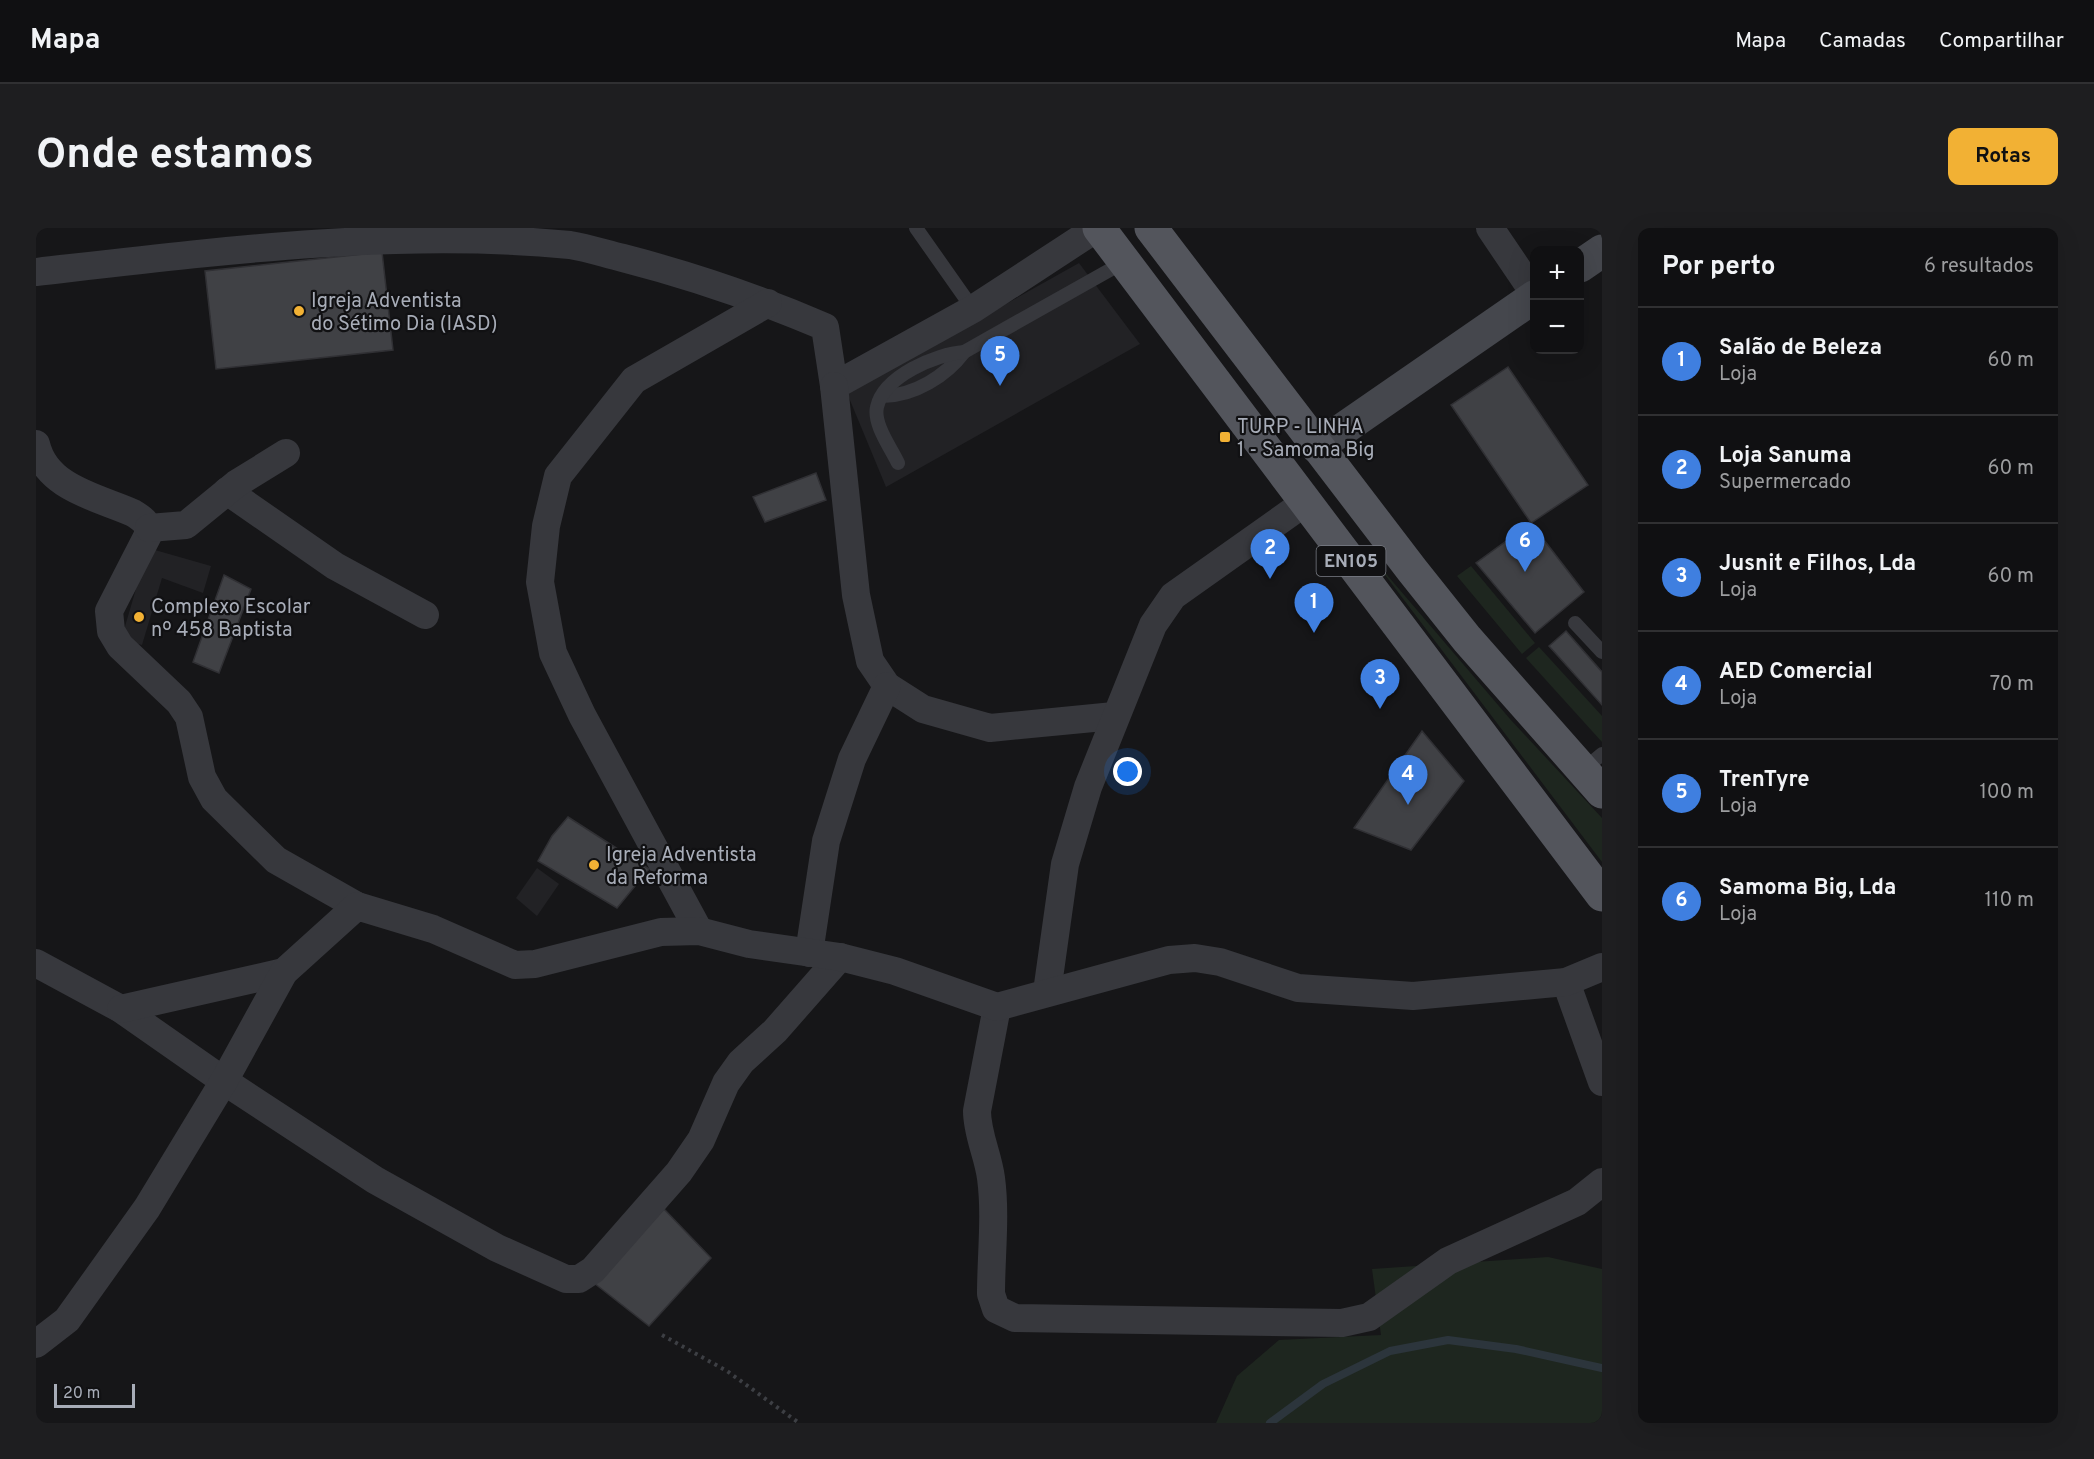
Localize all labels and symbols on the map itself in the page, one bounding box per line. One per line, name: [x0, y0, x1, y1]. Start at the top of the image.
place label: Igreja Adventista do Sétimo Dia (IASD): [311, 289, 498, 338]
marker: Igreja Adventista do Sétimo Dia (IASD): [292, 304, 306, 318]
pin: 5: [980, 336, 1020, 386]
place label: TURP - LINHA 1 - Samoma Big: [1237, 415, 1375, 464]
marker: TURP - LINHA 1 - Samoma Big: [1218, 430, 1232, 444]
pin: 6: [1506, 522, 1544, 572]
pin: 2: [1250, 530, 1290, 579]
road number: EN105: [1316, 546, 1386, 576]
pin: 1: [1294, 584, 1334, 633]
place label: Complexo Escolar nº 458 Baptista: [151, 595, 311, 644]
marker: Complexo Escolar nº 458 Baptista: [132, 610, 146, 624]
pin: 3: [1360, 660, 1400, 709]
pin: 4: [1388, 756, 1428, 805]
your location: [1113, 757, 1142, 786]
place label: Igreja Adventista da Reforma: [606, 843, 757, 892]
marker: Igreja Adventista da Reforma: [587, 858, 601, 872]
scale bar: [54, 1381, 135, 1408]

